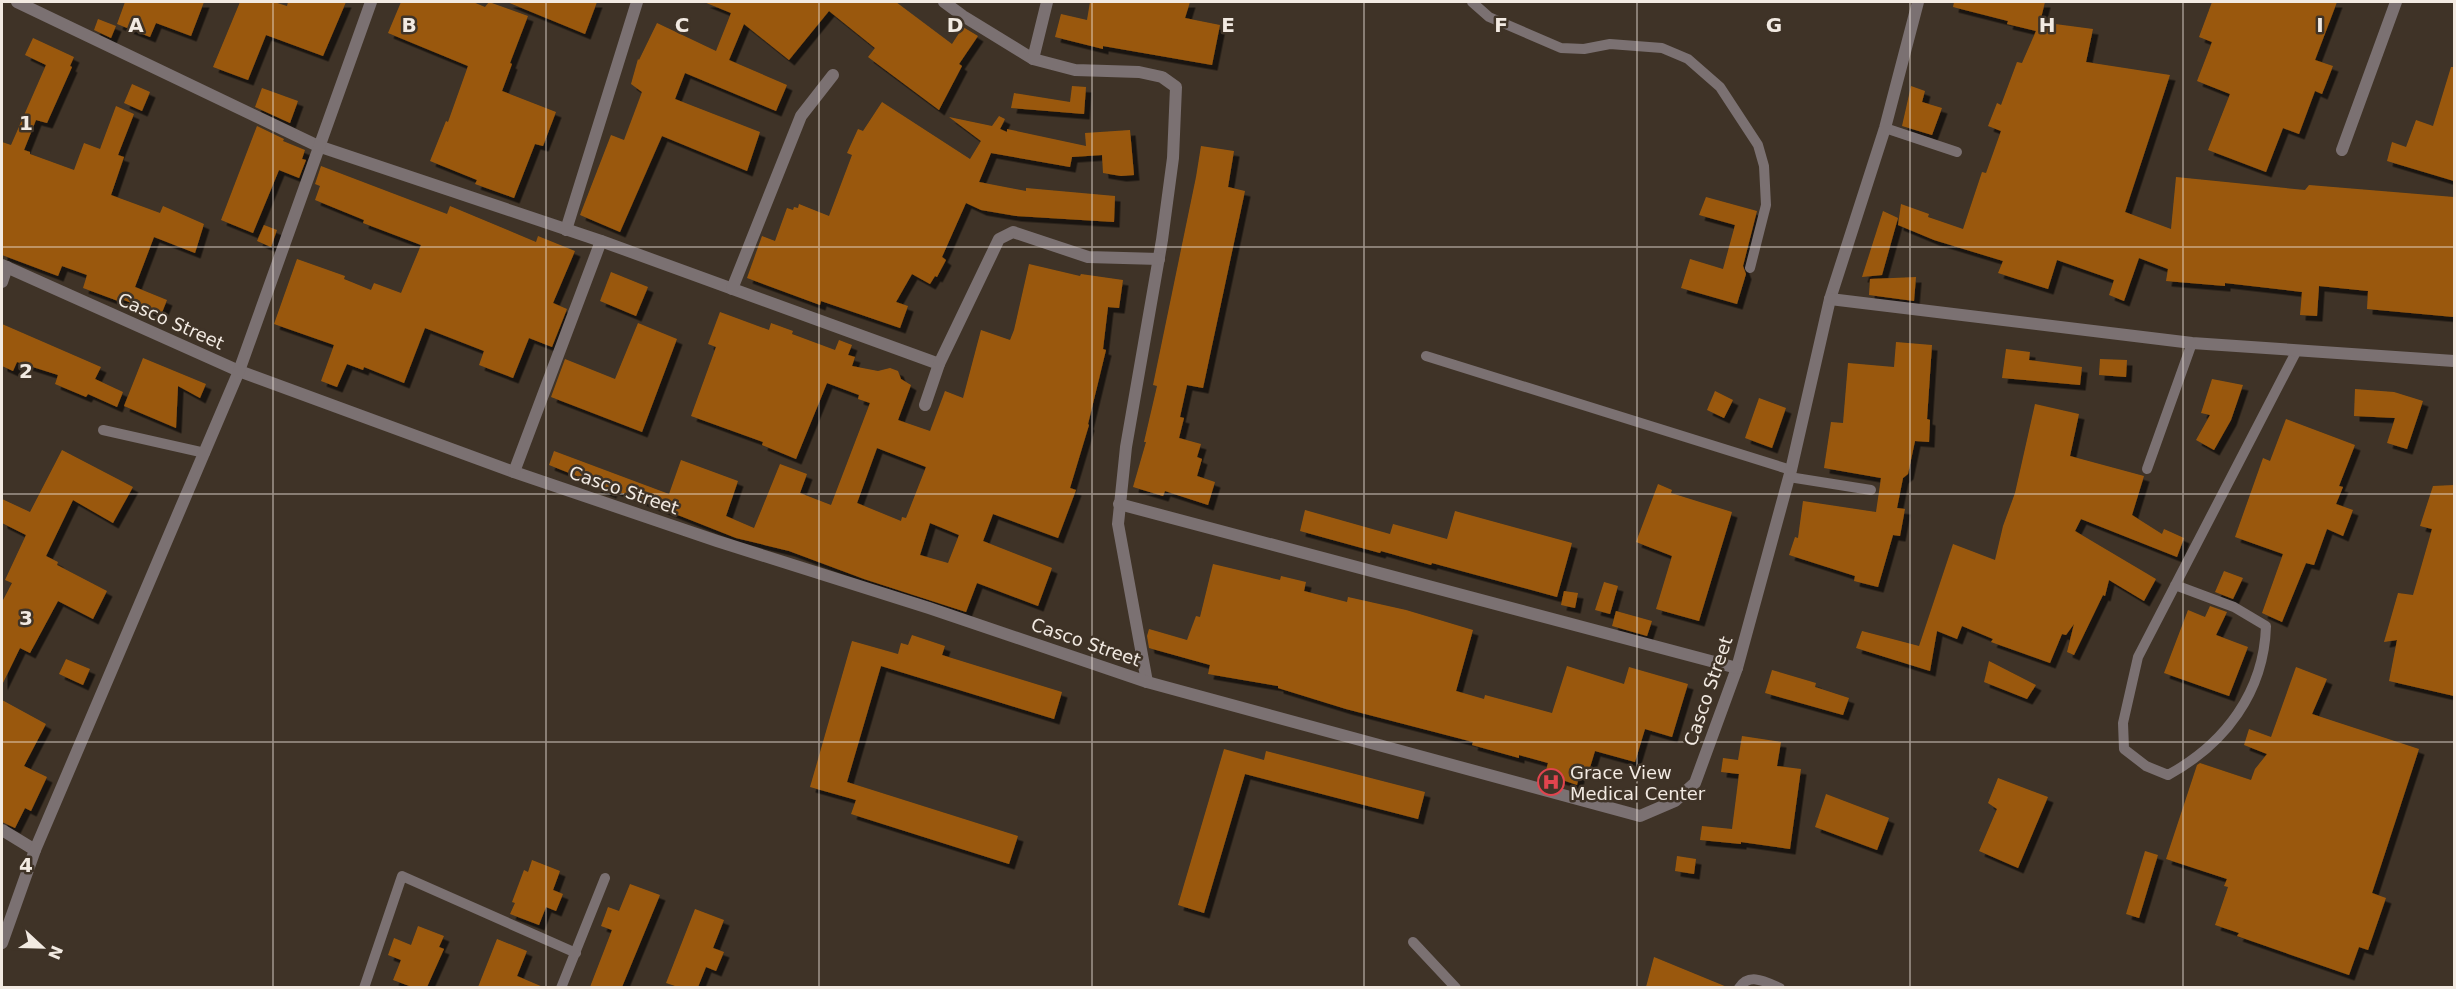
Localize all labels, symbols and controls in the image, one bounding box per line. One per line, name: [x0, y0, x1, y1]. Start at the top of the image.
text: A: [128, 13, 144, 37]
text: B: [401, 13, 417, 37]
text: C: [675, 13, 689, 37]
text: D: [947, 13, 963, 37]
text: E: [1221, 13, 1235, 37]
text: F: [1494, 13, 1508, 37]
text: G: [1766, 13, 1782, 37]
text: H: [2039, 13, 2055, 37]
text: I: [2316, 13, 2324, 37]
text: 1: [19, 111, 33, 135]
street label: Casco Street: [115, 288, 227, 354]
text: 2: [19, 359, 33, 383]
street label: Casco Street: [567, 461, 681, 519]
text: 3: [19, 606, 33, 630]
street label: Casco Street: [1029, 613, 1143, 671]
street label: Casco Street: [1679, 634, 1737, 748]
place label: Grace View Medical Center: [1570, 762, 1706, 804]
hospital icon: Grace View Medical Center: [1536, 767, 1566, 797]
text: 4: [19, 853, 33, 877]
north arrow: [12, 917, 72, 977]
text: N: [44, 943, 67, 962]

